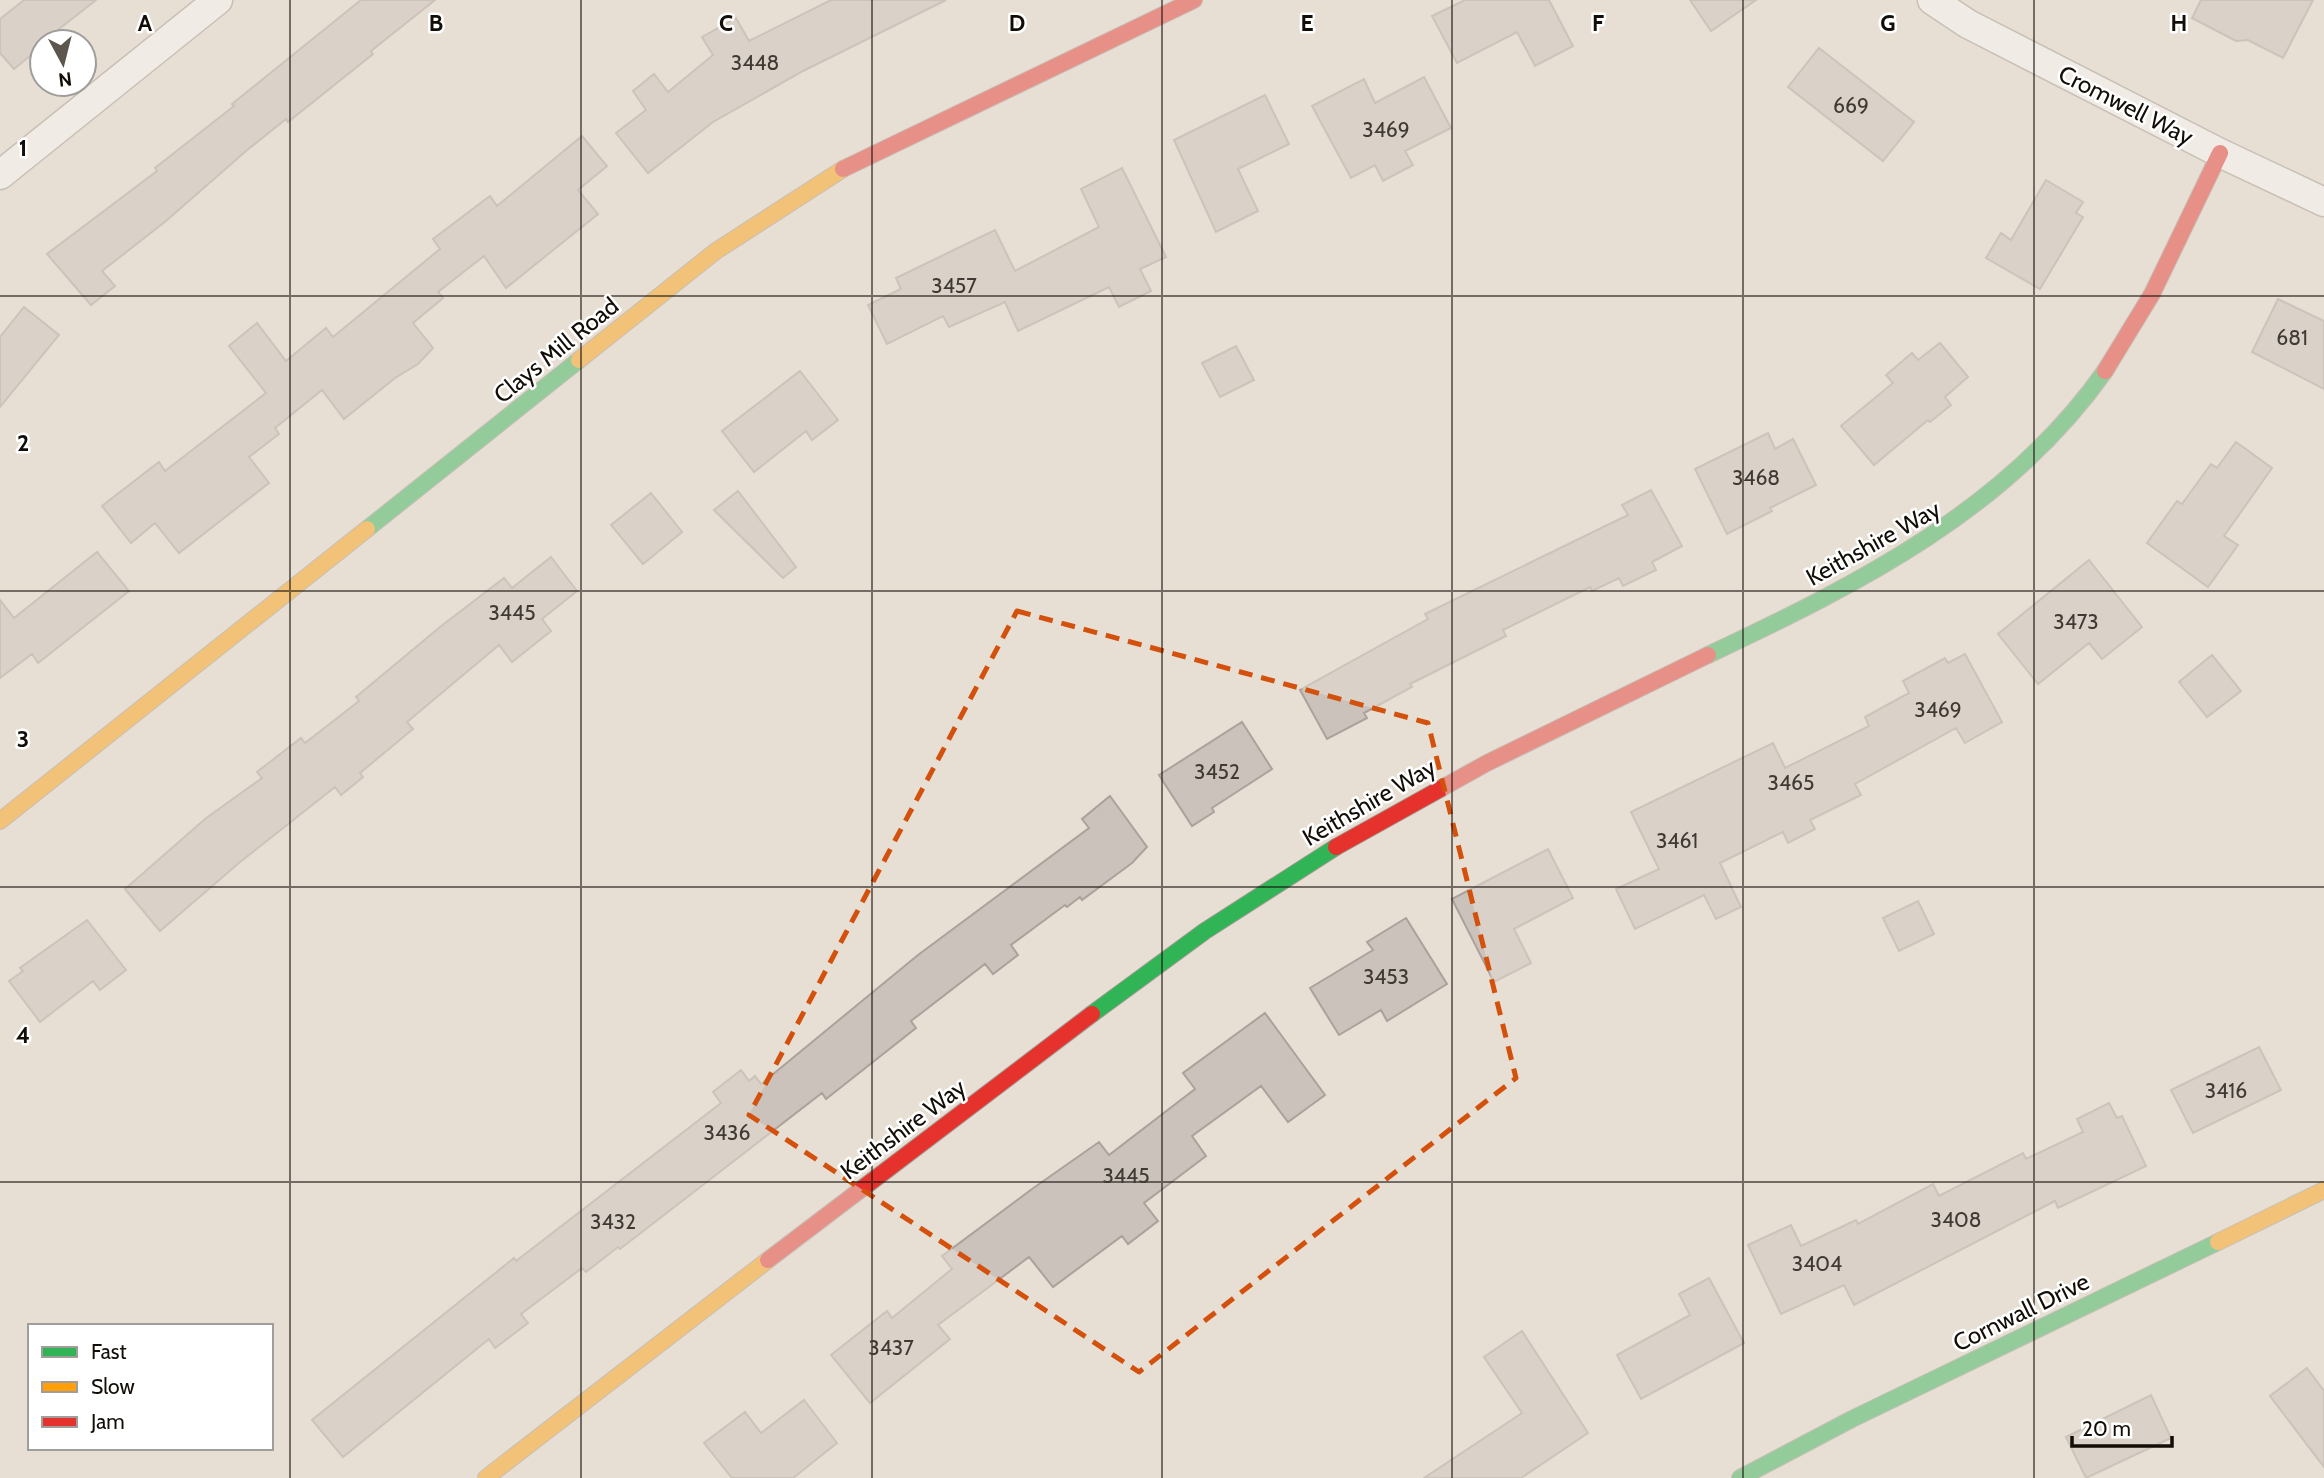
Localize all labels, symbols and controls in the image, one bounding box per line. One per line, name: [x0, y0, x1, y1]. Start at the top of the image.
text: A: [138, 9, 153, 37]
text: B: [429, 9, 443, 37]
text: C: [719, 9, 733, 37]
text: D: [1009, 9, 1025, 37]
text: E: [1300, 9, 1314, 37]
text: F: [1592, 9, 1604, 37]
text: G: [1880, 9, 1896, 37]
text: H: [2171, 9, 2187, 37]
north arrow: [28, 28, 98, 98]
house number: 3448: [731, 50, 779, 75]
street label: Cromwell Way: [2054, 59, 2198, 151]
text: N: [57, 67, 73, 92]
house number: 669: [1833, 93, 1869, 118]
house number: 3469: [1362, 117, 1410, 142]
text: 1: [19, 134, 27, 162]
house number: 3457: [931, 273, 977, 298]
street label: Clays Mill Road: [488, 291, 624, 409]
house number: 681: [2276, 325, 2308, 350]
text: 2: [17, 429, 29, 457]
house number: 3468: [1732, 465, 1780, 490]
street label: Keithshire Way: [1801, 494, 1945, 592]
house number: 3445: [489, 600, 536, 625]
house number: 3473: [2053, 609, 2099, 634]
house number: 3469: [1914, 697, 1962, 722]
text: 3: [17, 725, 29, 753]
street label: Keithshire Way: [1297, 752, 1441, 852]
house number: 3452: [1194, 759, 1240, 784]
house number: 3465: [1768, 770, 1814, 795]
house number: 3461: [1656, 828, 1698, 853]
house number: 3453: [1363, 964, 1409, 989]
text: 4: [16, 1021, 30, 1049]
street label: Keithshire Way: [835, 1073, 971, 1185]
house number: 3416: [2205, 1078, 2247, 1103]
house number: 3436: [704, 1120, 750, 1145]
house number: 3445: [1103, 1163, 1150, 1188]
house number: 3408: [1931, 1207, 1981, 1232]
house number: 3432: [590, 1209, 636, 1234]
house number: 3404: [1792, 1251, 1842, 1276]
street label: Cornwall Drive: [1948, 1267, 2094, 1357]
legend: [28, 1324, 273, 1450]
house number: 3437: [868, 1335, 914, 1360]
text: Fast: [91, 1339, 127, 1364]
text: Slow: [91, 1374, 135, 1399]
scale bar: [2072, 1404, 2172, 1448]
text: Jam: [90, 1409, 125, 1434]
text: 20 m: [2082, 1416, 2131, 1441]

